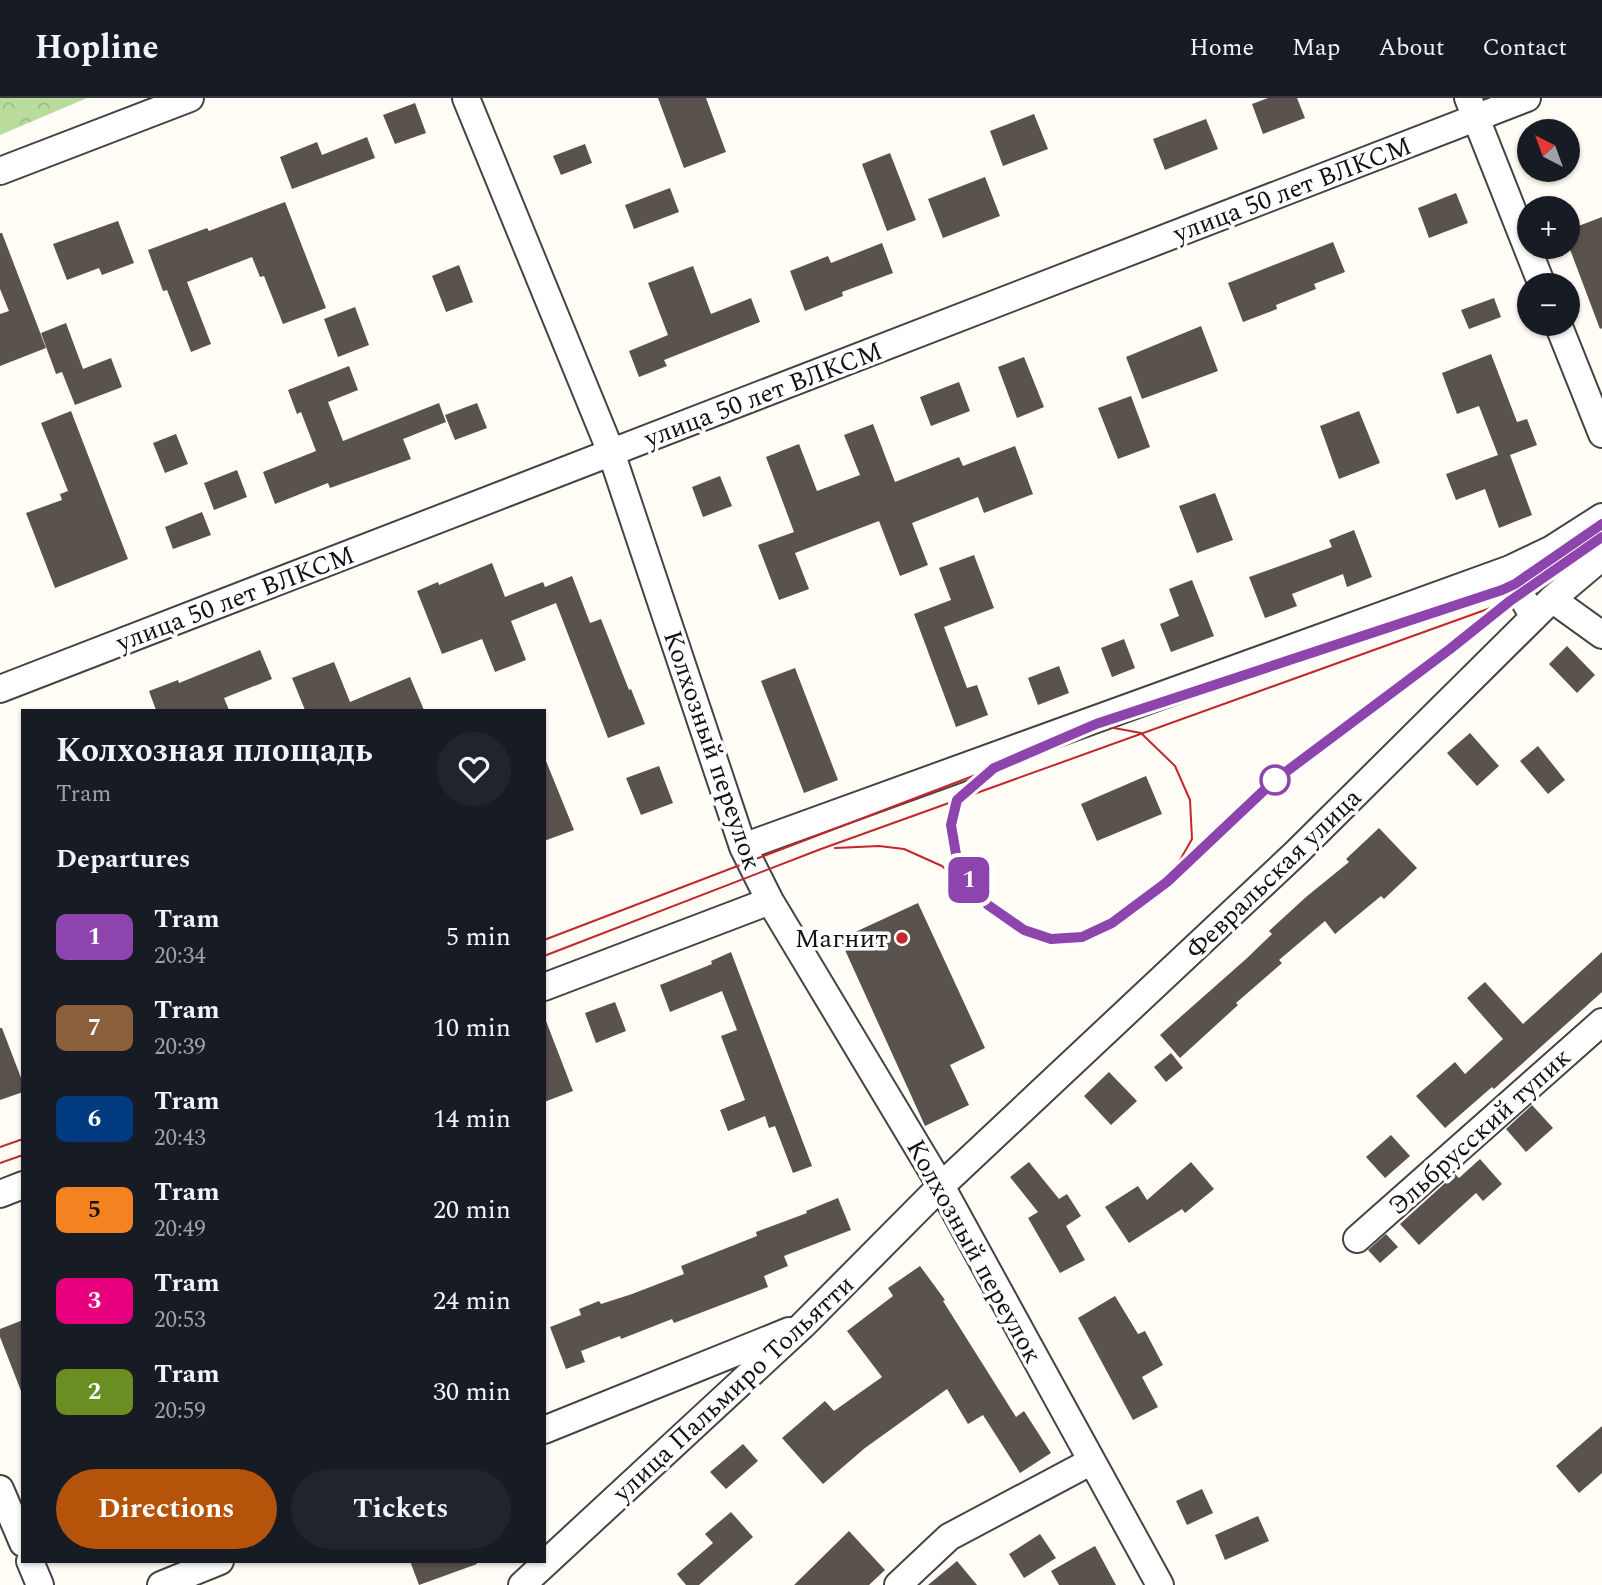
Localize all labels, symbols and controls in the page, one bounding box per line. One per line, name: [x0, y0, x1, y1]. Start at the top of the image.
text: Hopline: [35, 23, 159, 73]
text: Home: [1189, 30, 1254, 66]
text: Map: [1292, 30, 1340, 66]
text: About: [1378, 30, 1444, 66]
text: Contact: [1482, 30, 1567, 66]
north arrow: [1517, 119, 1580, 182]
map controls: [1517, 119, 1580, 336]
street label: улица 50 лет ВЛКСМ: [1167, 126, 1417, 254]
button: +: [1517, 196, 1580, 259]
button: −: [1517, 273, 1580, 336]
street label: улица 50 лет ВЛКСМ: [638, 331, 888, 459]
street label: улица 50 лет ВЛКСМ: [110, 535, 360, 663]
street label: Колхозный переулок: [652, 625, 772, 876]
text: Колхозная площадь: [56, 726, 373, 776]
button: heart: [437, 732, 511, 806]
unlabelled marker: [1260, 765, 1290, 795]
text: Tram: [56, 777, 111, 812]
street label: Февральская улица: [1176, 779, 1371, 969]
text: Departures: [56, 839, 190, 879]
line badge: 1: [946, 857, 992, 903]
text: 1: [962, 862, 976, 898]
text: Tram: [154, 899, 220, 939]
text: 5 min: [446, 917, 511, 957]
text: 1: [88, 919, 101, 955]
place label: Магнит: [795, 919, 888, 959]
marker: Магнит: [894, 930, 910, 946]
text: 20:34: [154, 939, 206, 974]
text: Tram: [154, 990, 220, 1030]
text: 10 min: [433, 1008, 511, 1048]
text: 7: [88, 1010, 101, 1046]
text: 20:39: [154, 1030, 206, 1065]
street label: Эльбрусский тупик: [1379, 1038, 1580, 1225]
text: Tram: [154, 1081, 220, 1121]
text: 14 min: [433, 1099, 511, 1139]
text: 6: [88, 1101, 101, 1137]
text: 20:43: [154, 1121, 206, 1156]
street label: Колхозный переулок: [896, 1132, 1053, 1371]
text: Tram: [154, 1172, 220, 1212]
text: 20 min: [433, 1190, 511, 1230]
text: 5: [88, 1192, 101, 1228]
text: 20:49: [154, 1212, 206, 1247]
text: Tram: [154, 1263, 220, 1303]
street label: улица Пальмиро Тольятти: [603, 1266, 864, 1512]
text: 24 min: [433, 1281, 511, 1321]
text: 3: [88, 1283, 101, 1319]
text: 20:53: [154, 1303, 206, 1338]
text: Tram: [154, 1354, 220, 1394]
text: 30 min: [433, 1372, 511, 1412]
text: 2: [88, 1374, 101, 1410]
text: 20:59: [154, 1394, 206, 1429]
button: Directions: [56, 1469, 277, 1549]
button: Tickets: [291, 1469, 511, 1549]

